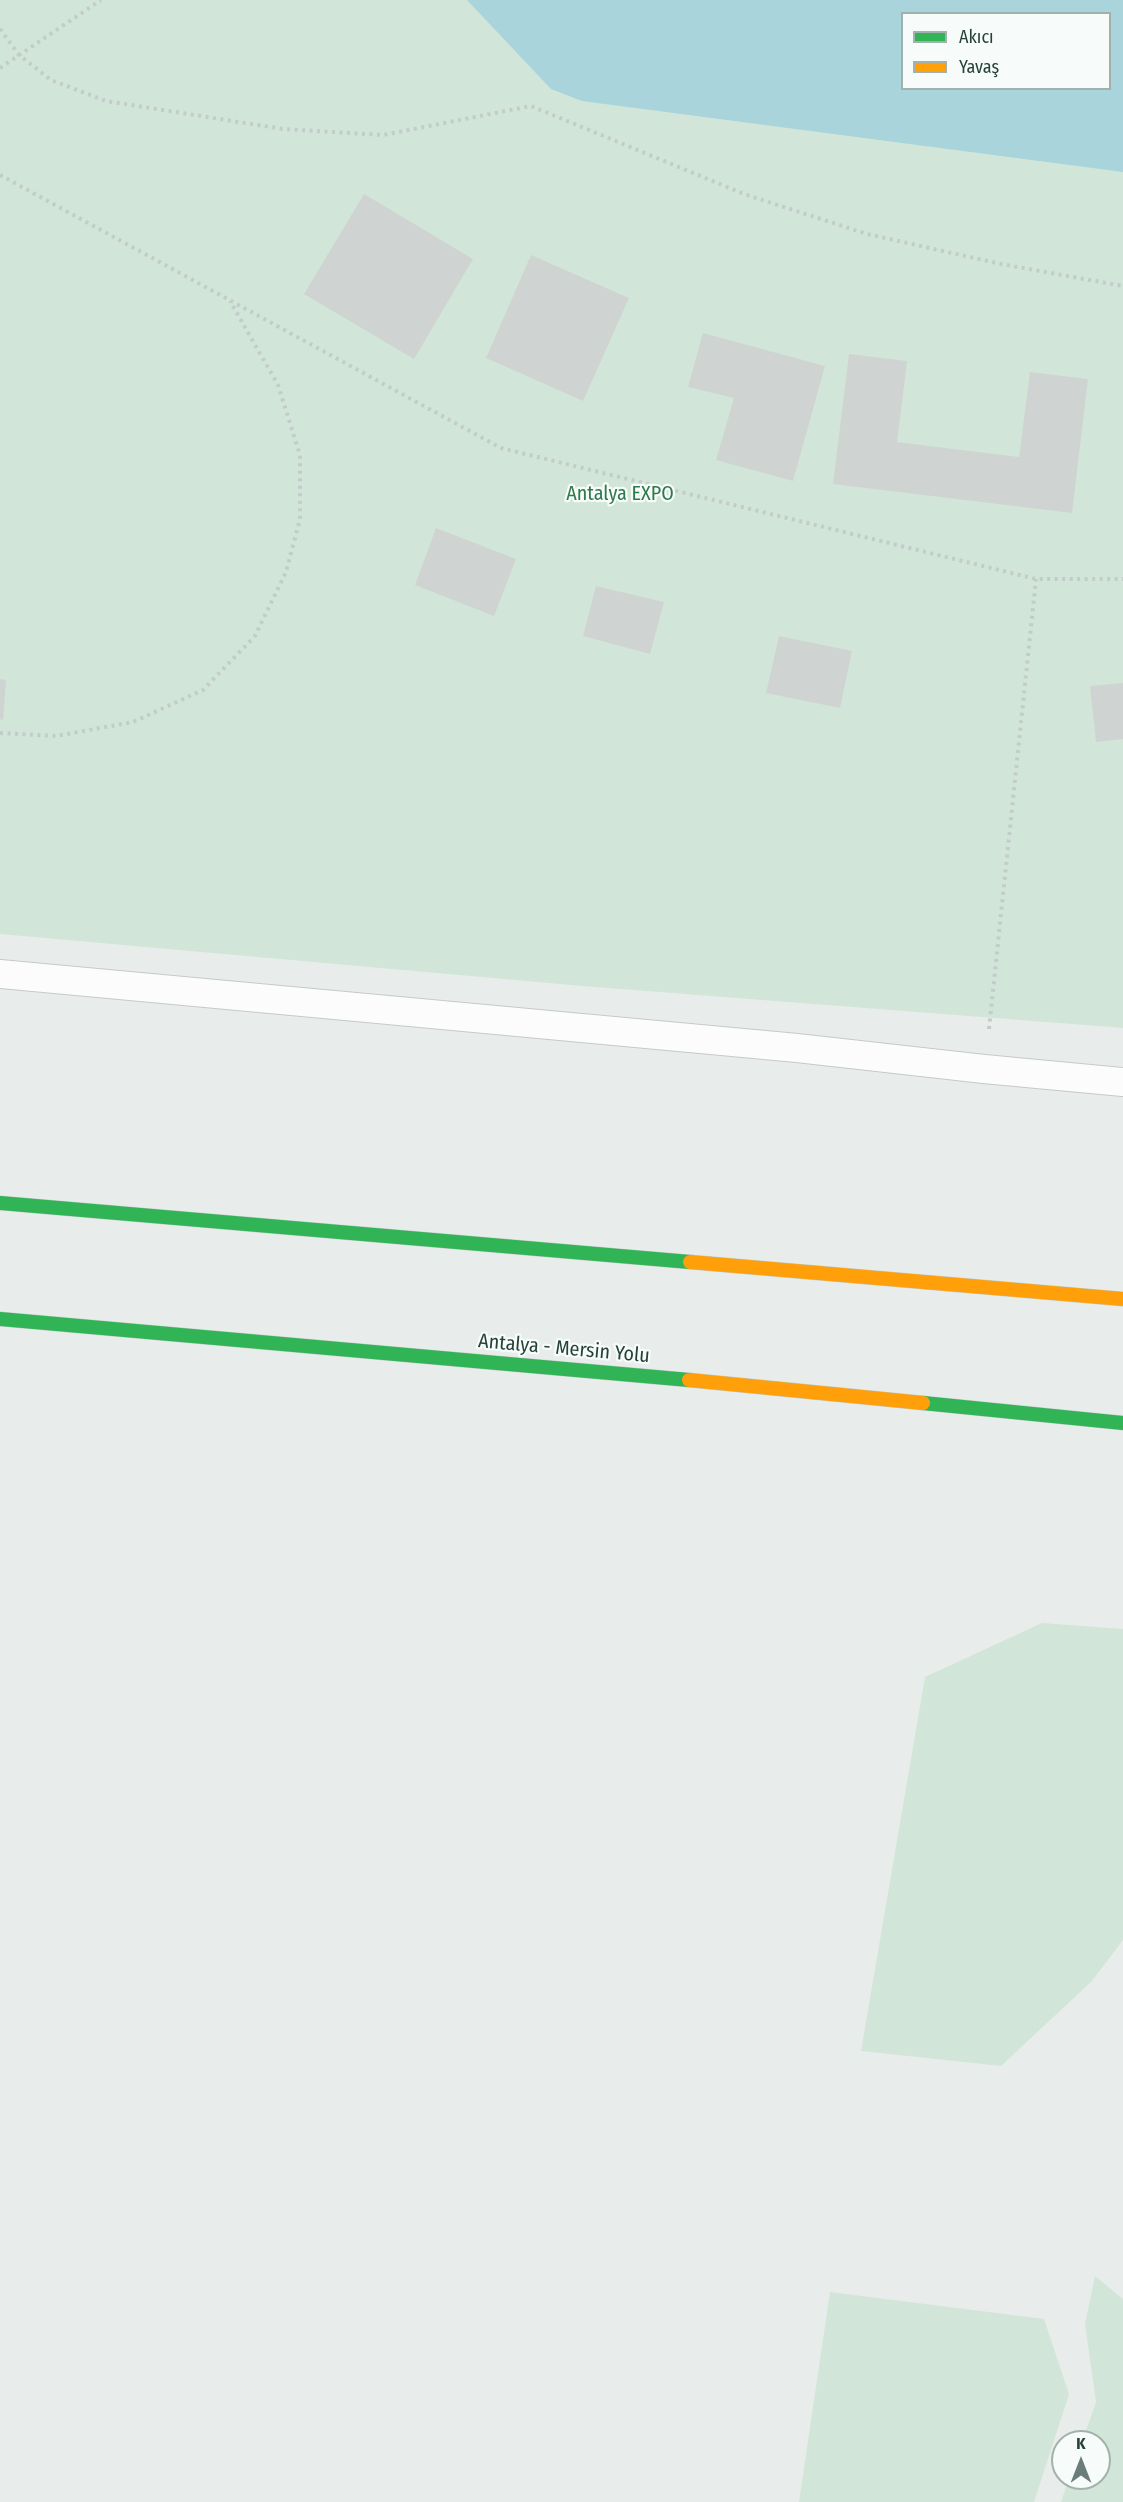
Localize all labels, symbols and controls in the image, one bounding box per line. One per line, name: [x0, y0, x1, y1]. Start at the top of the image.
legend: [901, 12, 1111, 90]
text: Akıcı: [959, 26, 994, 48]
text: Yavaş: [959, 56, 999, 78]
park label: Antalya EXPO: [566, 482, 674, 506]
street label: Antalya - Mersin Yolu: [477, 1330, 651, 1368]
north arrow: [1051, 2430, 1111, 2490]
text: K: [1076, 2434, 1086, 2453]

